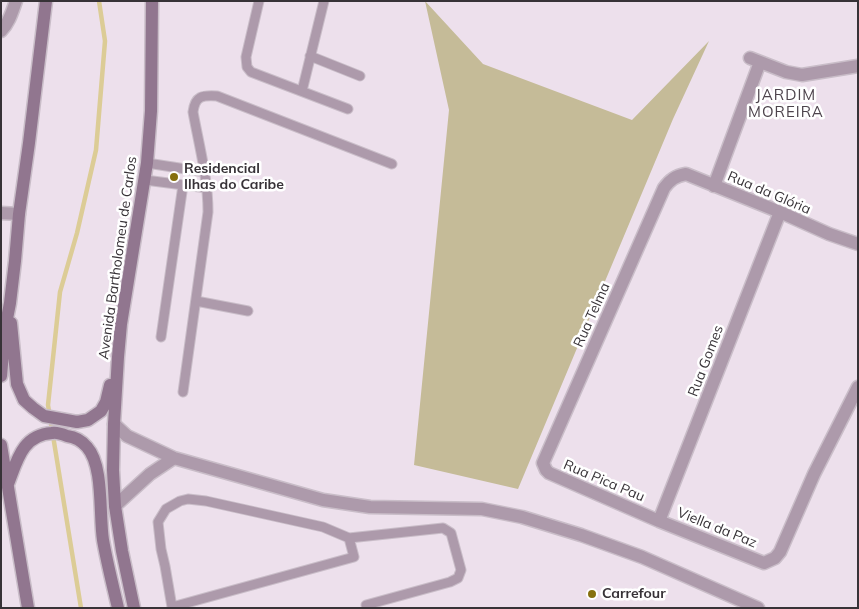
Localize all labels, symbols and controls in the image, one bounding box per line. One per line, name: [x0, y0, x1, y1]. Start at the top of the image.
district label: JARDIM MOREIRA: [747, 86, 825, 121]
street label: Avenida Bartholomeu de Carlos: [95, 155, 141, 361]
place label: Residencial Ilhas do Caribe: [184, 161, 284, 193]
street label: Rua da Glória: [725, 168, 813, 218]
marker: Residencial Ilhas do Caribe: [168, 171, 180, 183]
street label: Rua Telma: [570, 280, 614, 350]
street label: Rua Gomes: [685, 323, 727, 399]
street label: Rua Pica Pau: [561, 456, 647, 506]
street label: Viella da Paz: [675, 504, 759, 552]
place label: Carrefour: [602, 586, 666, 602]
marker: Carrefour: [586, 588, 598, 600]

